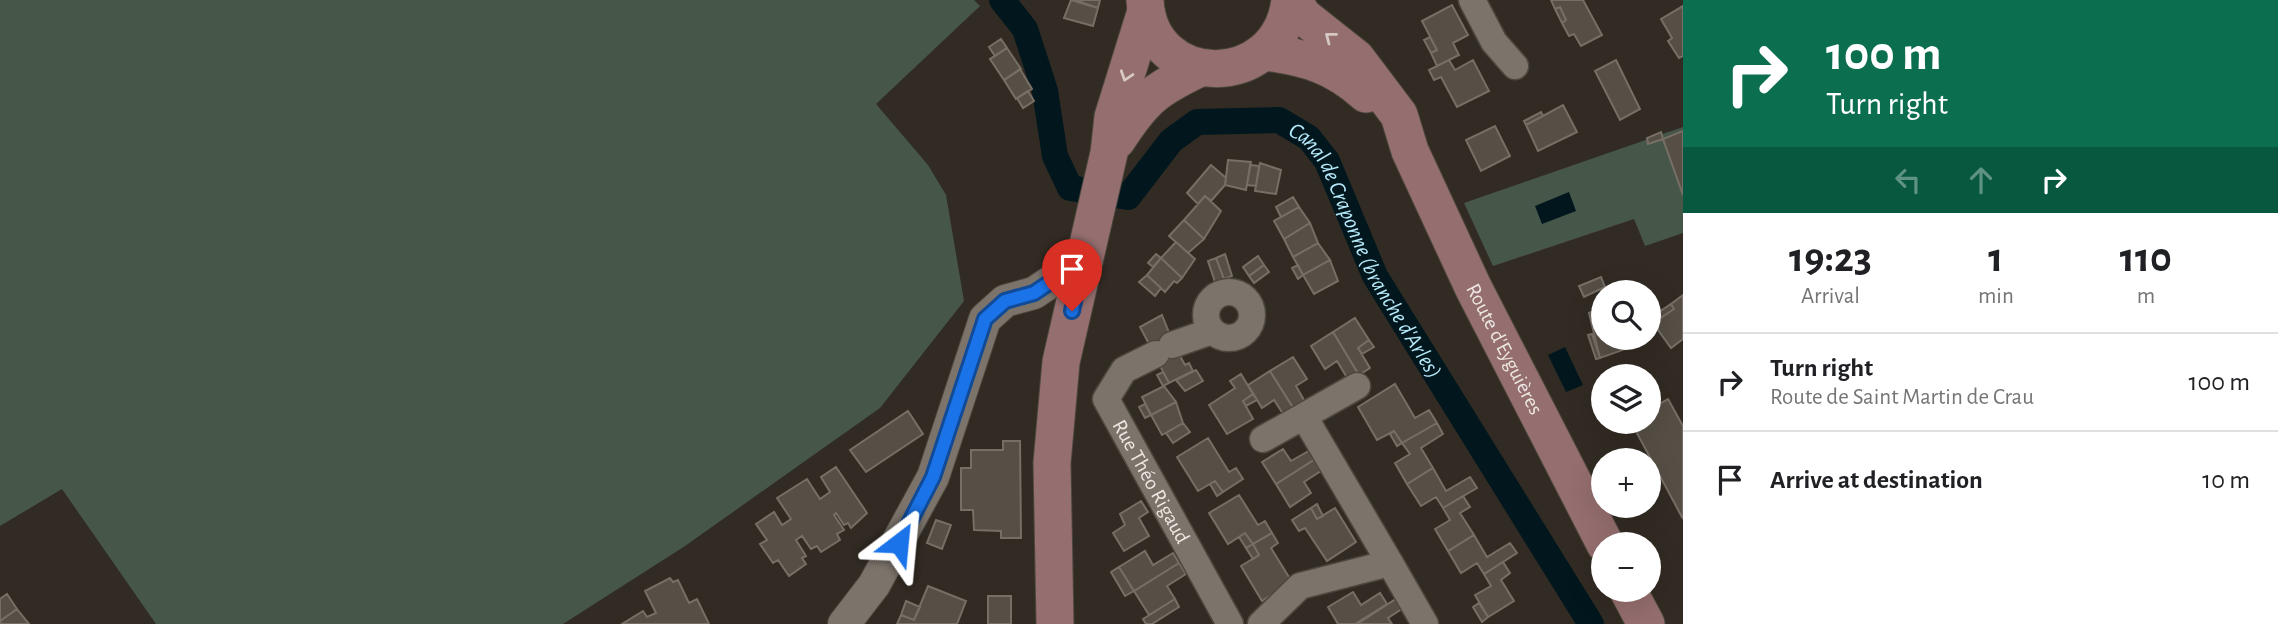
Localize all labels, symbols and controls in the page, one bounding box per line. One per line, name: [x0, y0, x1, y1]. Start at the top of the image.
icon: right: [1711, 28, 1802, 119]
text: 100 m: [1826, 30, 1942, 79]
one-way arrow: [1325, 33, 1338, 46]
one-way arrow: [1120, 69, 1134, 82]
text: Turn right: [1826, 88, 1948, 120]
water label: Canal de Craponne (branche d'Arles): [1284, 119, 1445, 383]
icon: left: [1889, 161, 1927, 199]
icon: ahead: [1962, 161, 2000, 199]
icon: right: [2035, 161, 2073, 199]
text: 19:23: [1789, 237, 1872, 279]
text: 1: [1988, 237, 2003, 279]
text: 110: [2120, 237, 2172, 279]
pin: [1042, 239, 1102, 311]
icon: arrive: [1053, 250, 1091, 288]
street label: Route d'Eyguières: [1462, 280, 1547, 418]
map controls: [1591, 280, 1661, 602]
button: search: [1591, 280, 1661, 350]
text: Arrival: [1801, 285, 1860, 308]
text: min: [1978, 285, 2014, 308]
text: m: [2137, 285, 2155, 308]
text: Turn right: [1770, 355, 1873, 381]
icon: right: [1711, 363, 1749, 401]
button: layers: [1591, 364, 1661, 434]
text: 100 m: [2189, 369, 2250, 395]
text: Route de Saint Martin de Crau: [1770, 386, 2034, 409]
street label: Rue Théo Rigaud: [1109, 416, 1193, 547]
button: +: [1591, 448, 1661, 518]
icon: arrive: [1711, 461, 1749, 499]
text: Arrive at destination: [1770, 467, 1983, 493]
text: 10 m: [2202, 467, 2250, 493]
position arrow: [862, 506, 936, 580]
button: −: [1591, 532, 1661, 602]

